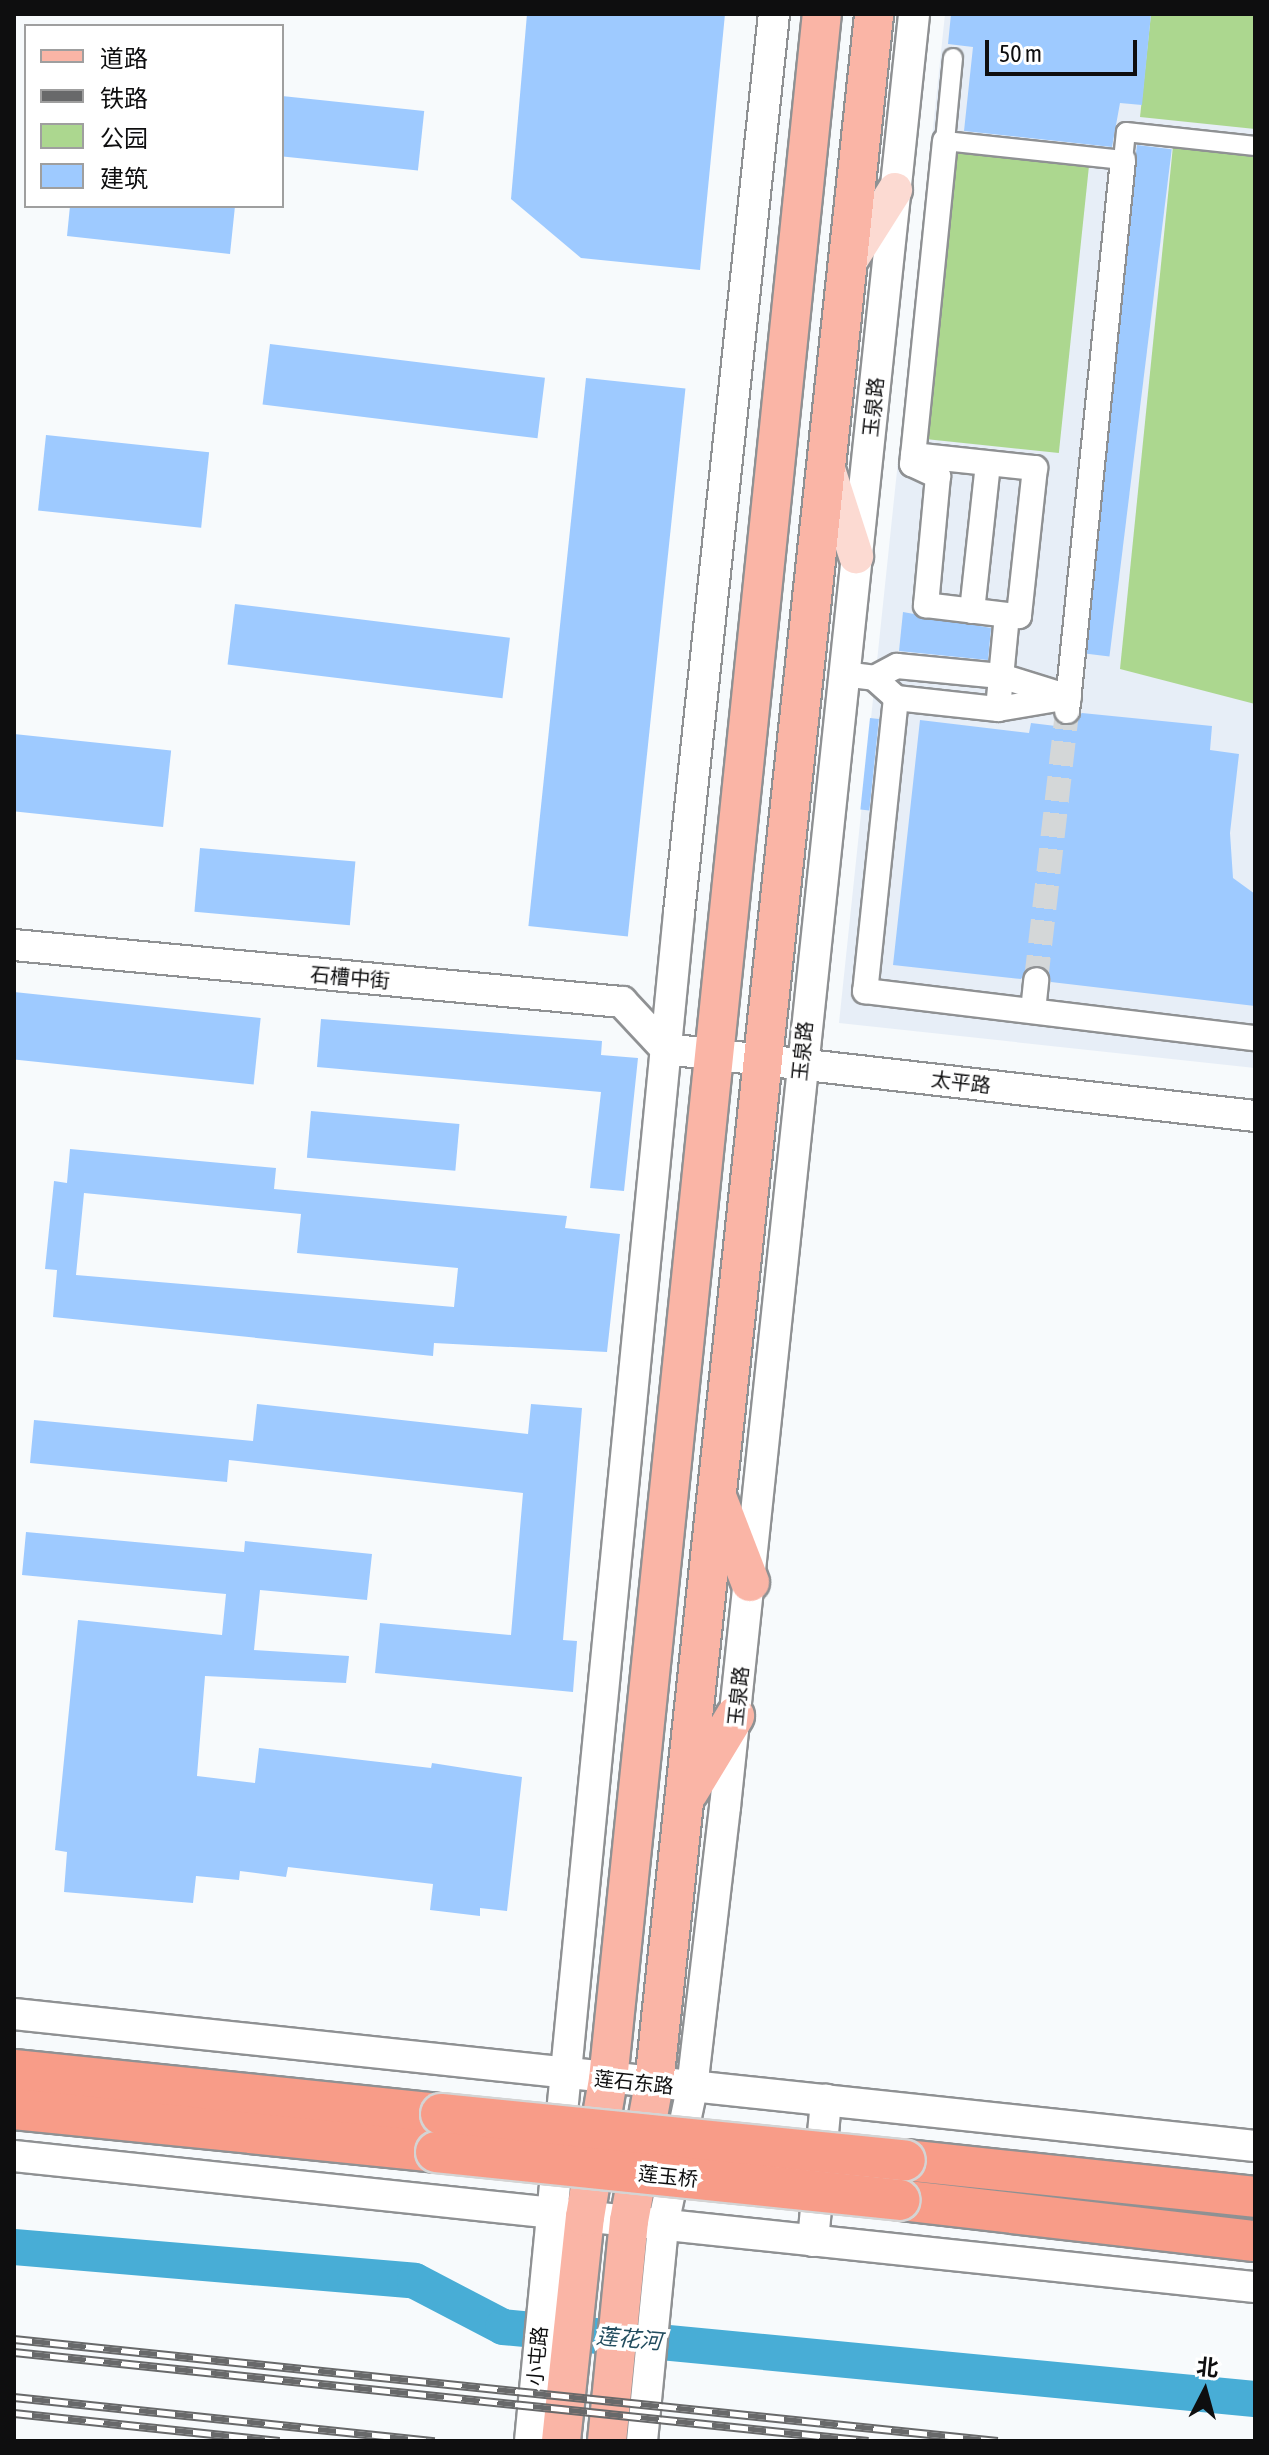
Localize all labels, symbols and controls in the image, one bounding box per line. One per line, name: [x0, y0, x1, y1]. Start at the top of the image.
legend: [24, 24, 284, 208]
scale bar: [989, 24, 1141, 74]
text: 50 m: [999, 40, 1042, 67]
text: 道路: [100, 45, 148, 72]
text: 铁路: [100, 85, 148, 112]
text: 公园: [100, 125, 148, 152]
text: 建筑: [100, 165, 148, 192]
street label: 玉泉路: [858, 376, 888, 438]
street label: 石槽中街: [309, 962, 391, 992]
street label: 玉泉路: [787, 1020, 817, 1082]
street label: 太平路: [930, 1066, 992, 1098]
street label: 玉泉路: [723, 1665, 753, 1727]
street label: 莲石东路: [593, 2066, 675, 2098]
street label: 莲玉桥: [637, 2161, 699, 2191]
water label: 莲花河: [595, 2323, 663, 2355]
street label: 小屯路: [522, 2325, 552, 2387]
north arrow: [1165, 2351, 1245, 2431]
text: 北: [1195, 2353, 1220, 2381]

